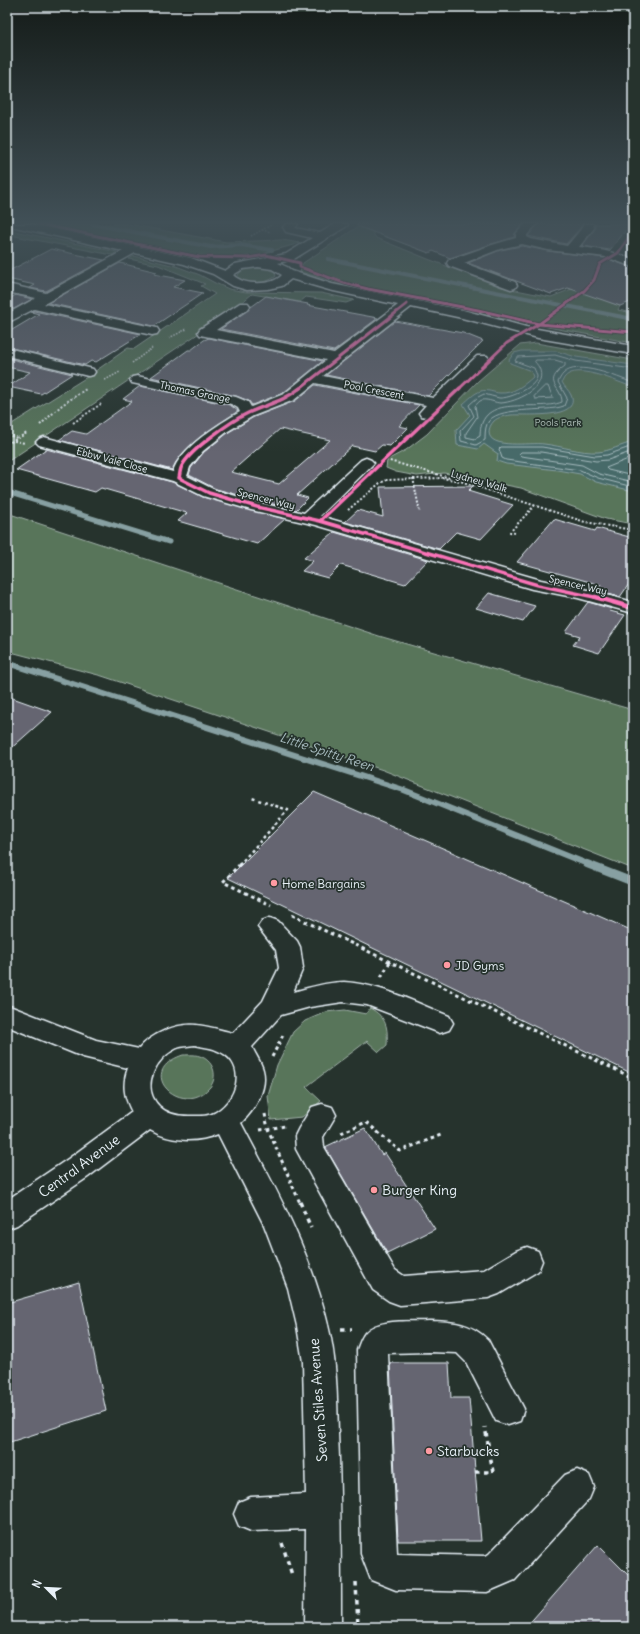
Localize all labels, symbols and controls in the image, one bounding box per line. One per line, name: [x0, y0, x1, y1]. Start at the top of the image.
street label: Thomas Grange: [159, 378, 231, 406]
street label: Pool Crescent: [343, 378, 406, 402]
park label: Pools Park: [535, 416, 581, 429]
street label: Ebbw Vale Close: [75, 444, 149, 476]
street label: Lydney Walk: [449, 467, 509, 495]
street label: Spencer Way: [236, 486, 296, 512]
street label: Spencer Way: [548, 572, 608, 598]
water label: Little Spitty Reen: [278, 729, 377, 775]
place label: Home Bargains: [282, 876, 365, 891]
marker: Home Bargains: [269, 878, 279, 888]
place label: JD Gyms: [455, 958, 504, 973]
marker: JD Gyms: [442, 960, 452, 970]
street label: Central Avenue: [35, 1130, 123, 1202]
place label: Burger King: [382, 1181, 457, 1199]
marker: Burger King: [369, 1185, 379, 1195]
street label: Seven Stiles Avenue: [305, 1338, 331, 1462]
place label: Starbucks: [437, 1442, 499, 1460]
marker: Starbucks: [424, 1446, 434, 1456]
north arrow: [26, 1568, 66, 1608]
text: N: [29, 1578, 45, 1590]

